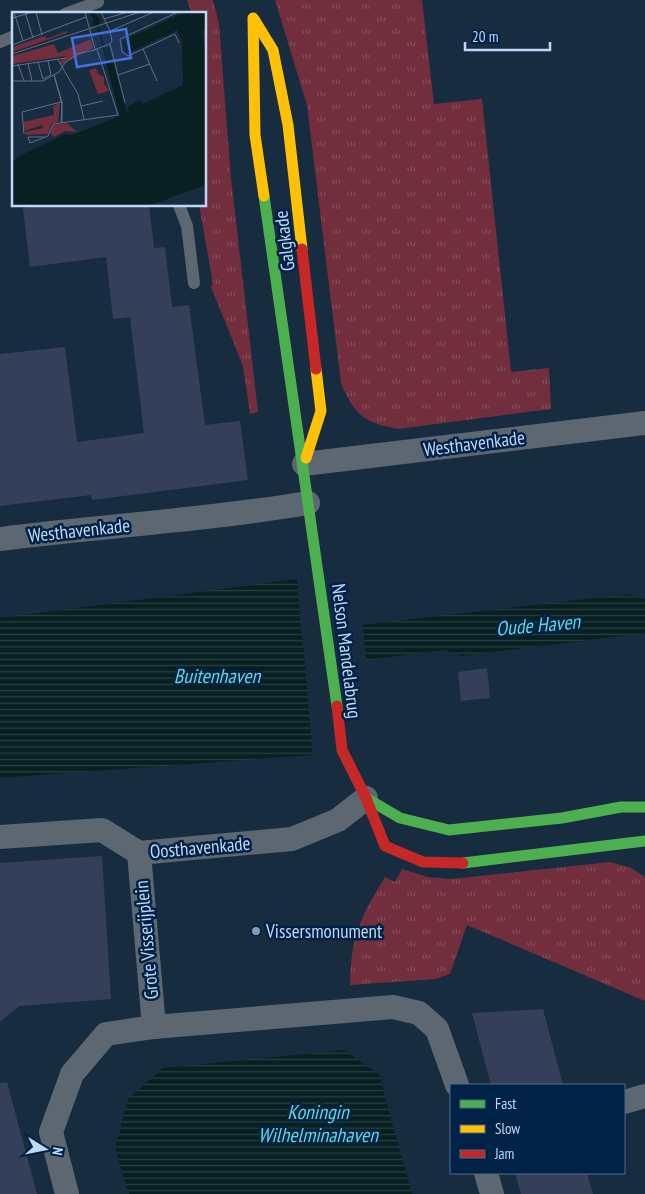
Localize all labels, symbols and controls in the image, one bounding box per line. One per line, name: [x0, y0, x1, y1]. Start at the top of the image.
inset map: [12, 12, 206, 206]
scale bar: [465, 20, 550, 52]
text: 20 m: [472, 27, 498, 46]
street label: Galgkade: [268, 209, 300, 273]
street label: Westhavenkade: [422, 425, 526, 461]
street label: Westhavenkade: [27, 513, 131, 547]
street label: Nelson Mandelabrug: [327, 582, 367, 720]
water label: Oude Haven: [495, 608, 582, 642]
water label: Buitenhaven: [174, 663, 261, 689]
street label: Oosthavenkade: [149, 831, 251, 863]
street label: Grote Visserijplein: [129, 880, 163, 1000]
place label: Vissersmonument: [265, 919, 383, 943]
marker: Vissersmonument: [250, 925, 262, 937]
legend: [450, 1084, 625, 1174]
text: Fast: [495, 1094, 516, 1113]
water label: Koningin Wilhelminahaven: [258, 1099, 379, 1148]
text: Slow: [495, 1119, 520, 1138]
north arrow: [20, 1124, 70, 1174]
text: Jam: [494, 1144, 514, 1163]
text: N: [48, 1146, 67, 1157]

